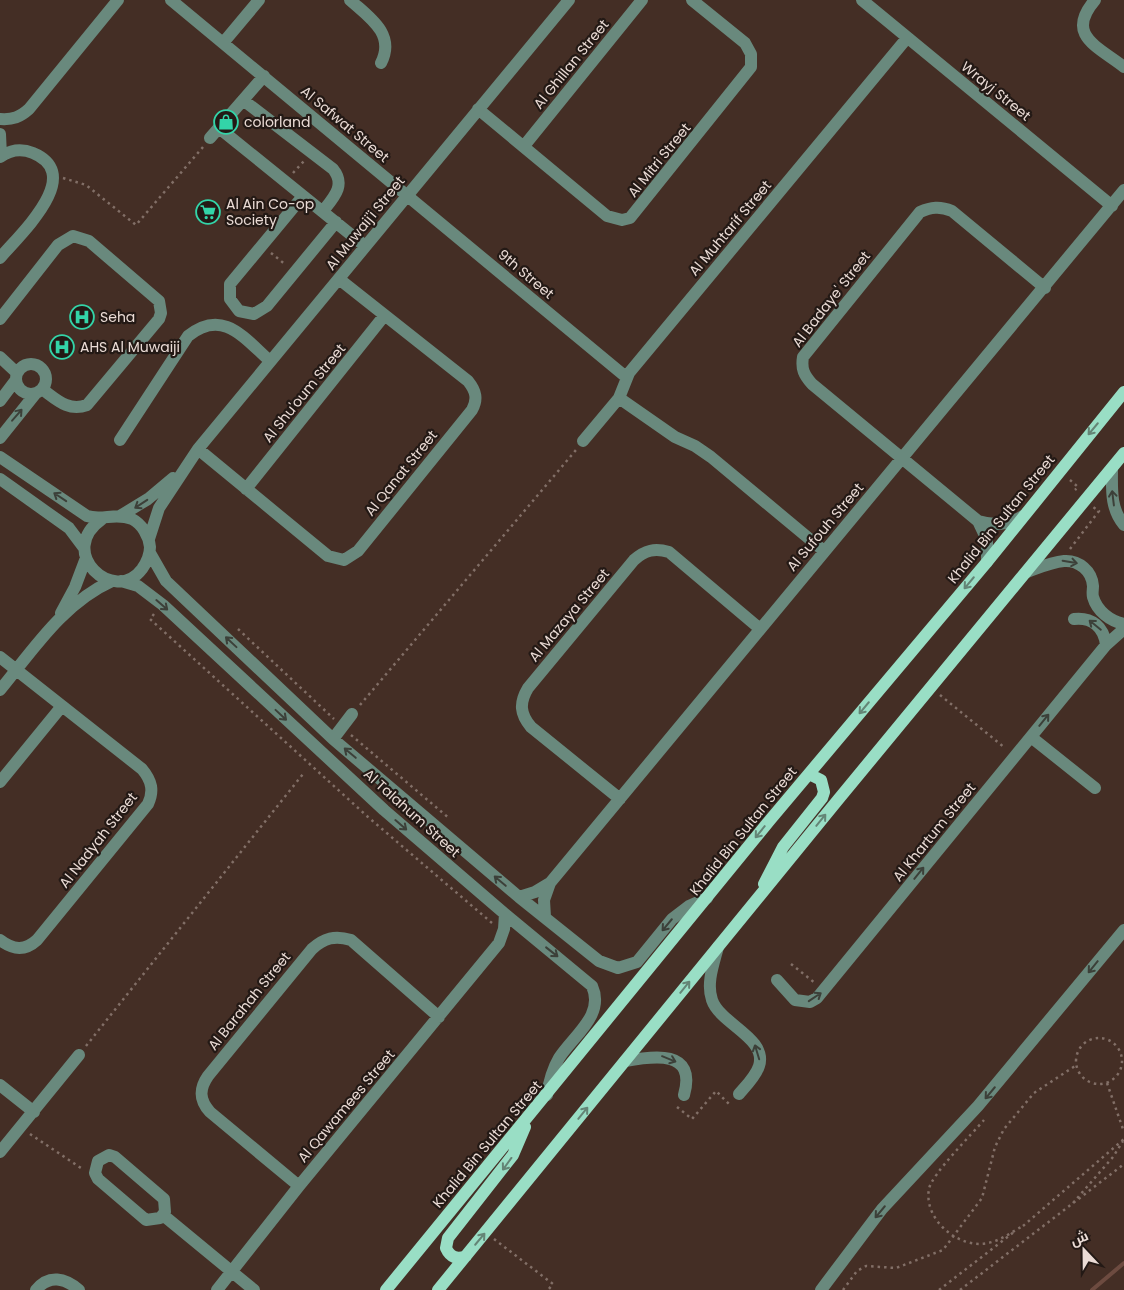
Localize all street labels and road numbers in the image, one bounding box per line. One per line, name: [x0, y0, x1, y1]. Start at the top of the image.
street label: Al Ghillan Street: [529, 15, 613, 113]
street label: Wrayj Street: [957, 57, 1035, 125]
street label: Al Safwat Street: [297, 81, 393, 167]
street label: Al Mitri Street: [623, 118, 695, 202]
street label: Al Muwaij'i Street: [321, 172, 409, 274]
street label: Al Muhtarif Street: [684, 176, 776, 280]
street label: 9th Street: [494, 245, 558, 303]
street label: Al Badaye' Street: [787, 247, 875, 351]
street label: Al Shu'oum Street: [258, 339, 350, 447]
street label: Al Qanat Street: [360, 426, 442, 520]
street label: Khalid Bin Sultan Street: [943, 450, 1059, 588]
street label: Al Sufouh Street: [782, 478, 868, 576]
street label: Al Mazaya Street: [524, 564, 614, 666]
street label: Khalid Bin Sultan Street: [685, 762, 801, 900]
street label: Al Talahum Street: [359, 764, 465, 862]
street label: Al Khartum Street: [888, 778, 980, 886]
street label: Al Nadyah Street: [54, 788, 142, 892]
street label: Al Barahah Street: [203, 948, 295, 1054]
street label: Al Qawamees Street: [293, 1045, 399, 1167]
street label: Khalid Bin Sultan Street: [428, 1076, 546, 1212]

